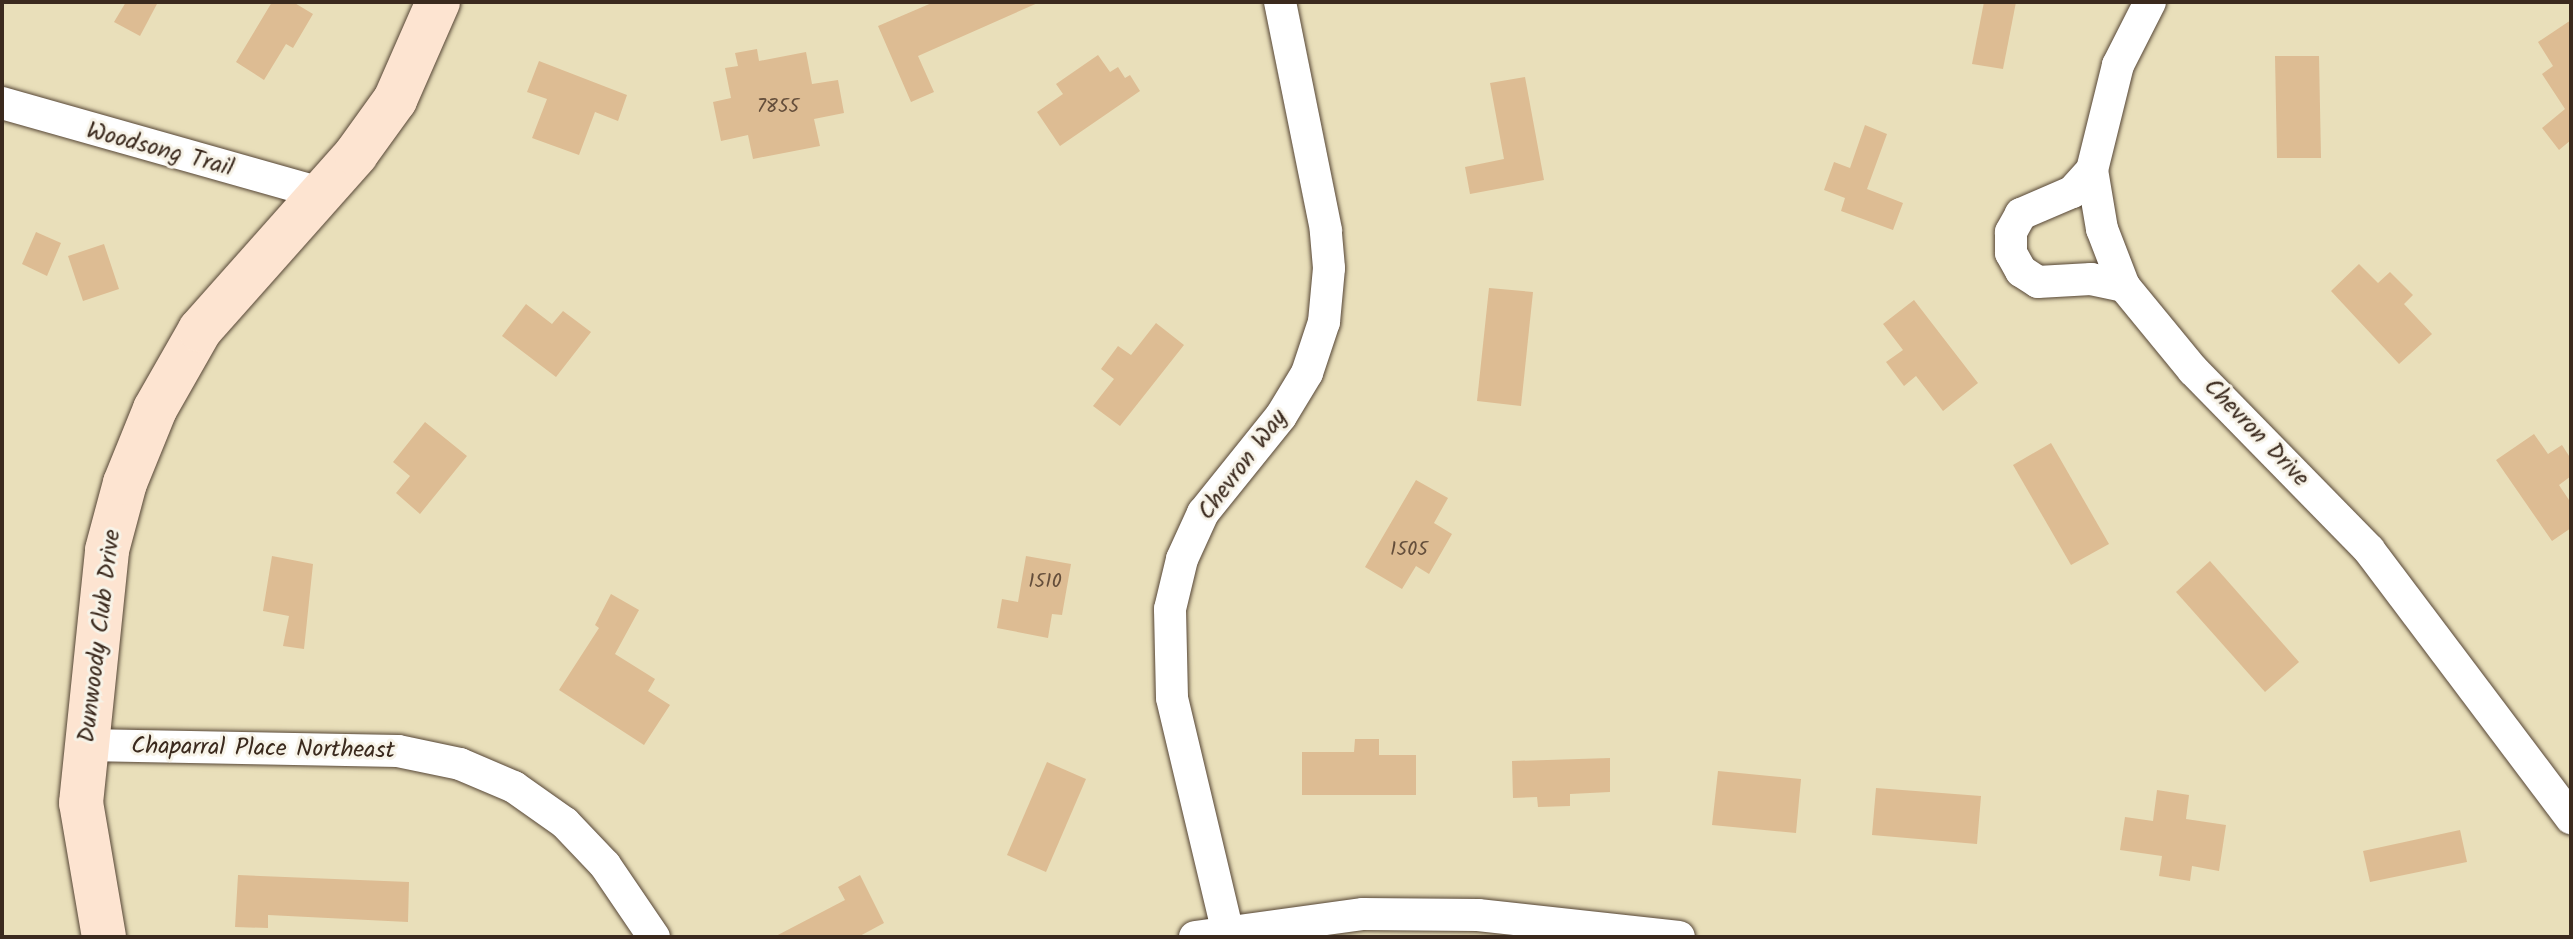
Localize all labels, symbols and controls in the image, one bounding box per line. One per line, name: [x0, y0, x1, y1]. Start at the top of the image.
house number: 7855: [757, 95, 799, 119]
street label: Woodsong Trail: [83, 117, 237, 183]
street label: Chevron Drive: [2197, 373, 2315, 493]
street label: Chevron Way: [1192, 404, 1294, 526]
street label: Dunwoody Club Drive: [73, 528, 127, 744]
house number: 1505: [1390, 538, 1428, 562]
house number: 1510: [1028, 570, 1062, 594]
street label: Chaparral Place Northeast: [131, 732, 395, 766]

